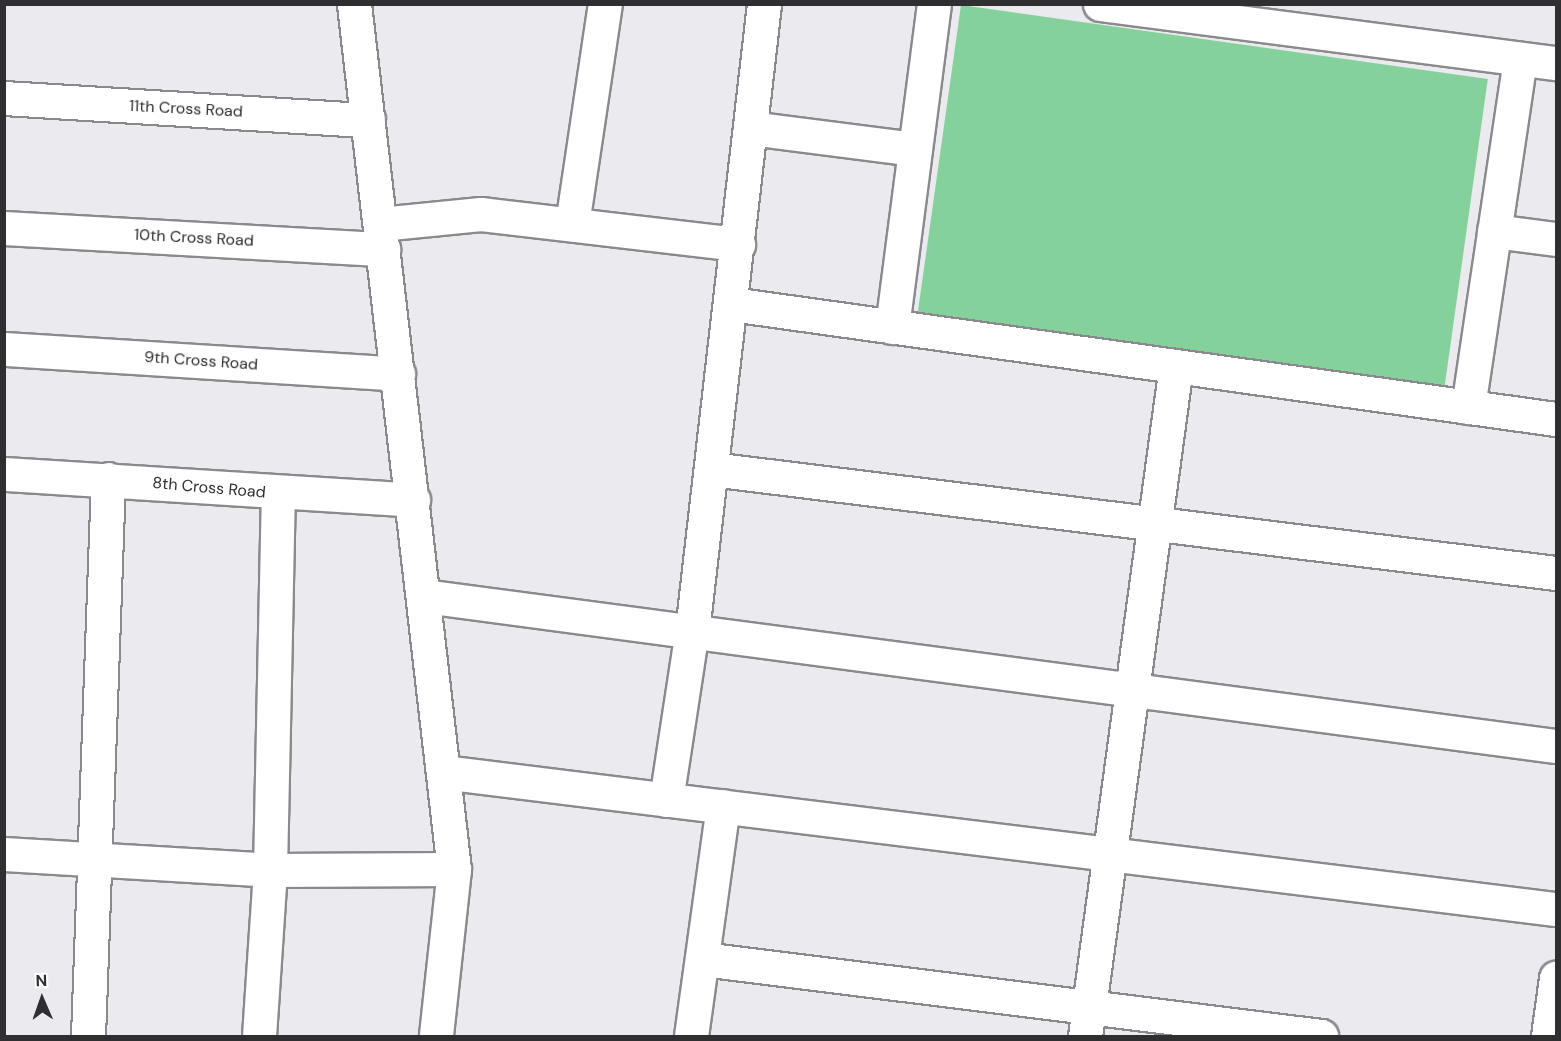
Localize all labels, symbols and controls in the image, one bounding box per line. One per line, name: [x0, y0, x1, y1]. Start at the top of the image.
street label: 11th Cross Road: [129, 96, 243, 122]
street label: 10th Cross Road: [134, 225, 254, 251]
street label: 9th Cross Road: [144, 347, 258, 375]
street label: 8th Cross Road: [152, 473, 266, 503]
north arrow: [12, 969, 72, 1029]
text: N: [35, 970, 48, 991]

